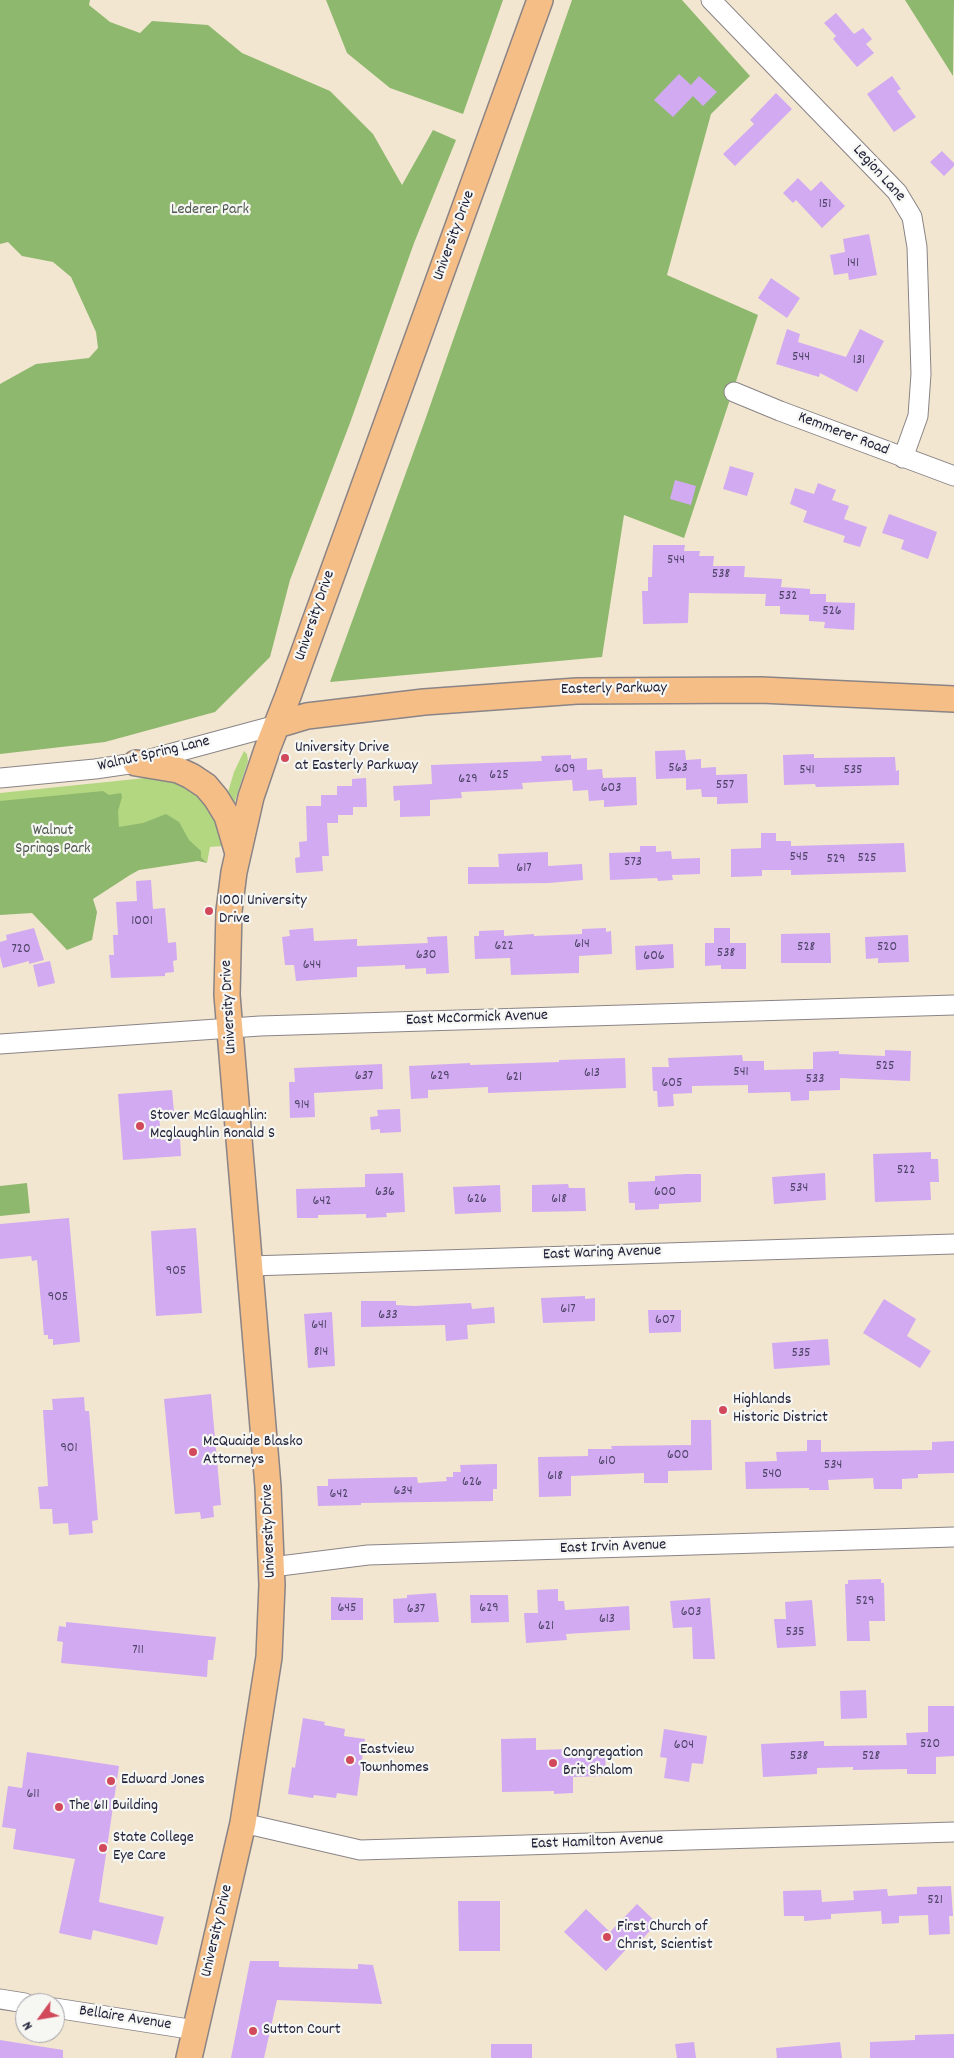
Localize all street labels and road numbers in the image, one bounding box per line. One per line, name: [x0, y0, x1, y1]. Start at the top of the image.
street label: Legion Lane: [847, 142, 909, 206]
street label: University Drive: [430, 188, 480, 284]
street label: Kemmerer Road: [795, 409, 891, 461]
street label: University Drive: [292, 568, 340, 664]
street label: Easterly Parkway: [561, 679, 667, 701]
street label: Walnut Spring Lane: [96, 733, 212, 777]
street label: University Drive: [218, 959, 242, 1055]
street label: East McCormick Avenue: [406, 1007, 548, 1031]
street label: East Waring Avenue: [542, 1242, 662, 1266]
street label: University Drive: [259, 1484, 281, 1578]
street label: East Irvin Avenue: [559, 1537, 667, 1559]
street label: East Hamilton Avenue: [531, 1831, 663, 1855]
street label: University Drive: [198, 1883, 238, 1979]
street label: Bellaire Avenue: [78, 2002, 172, 2036]

